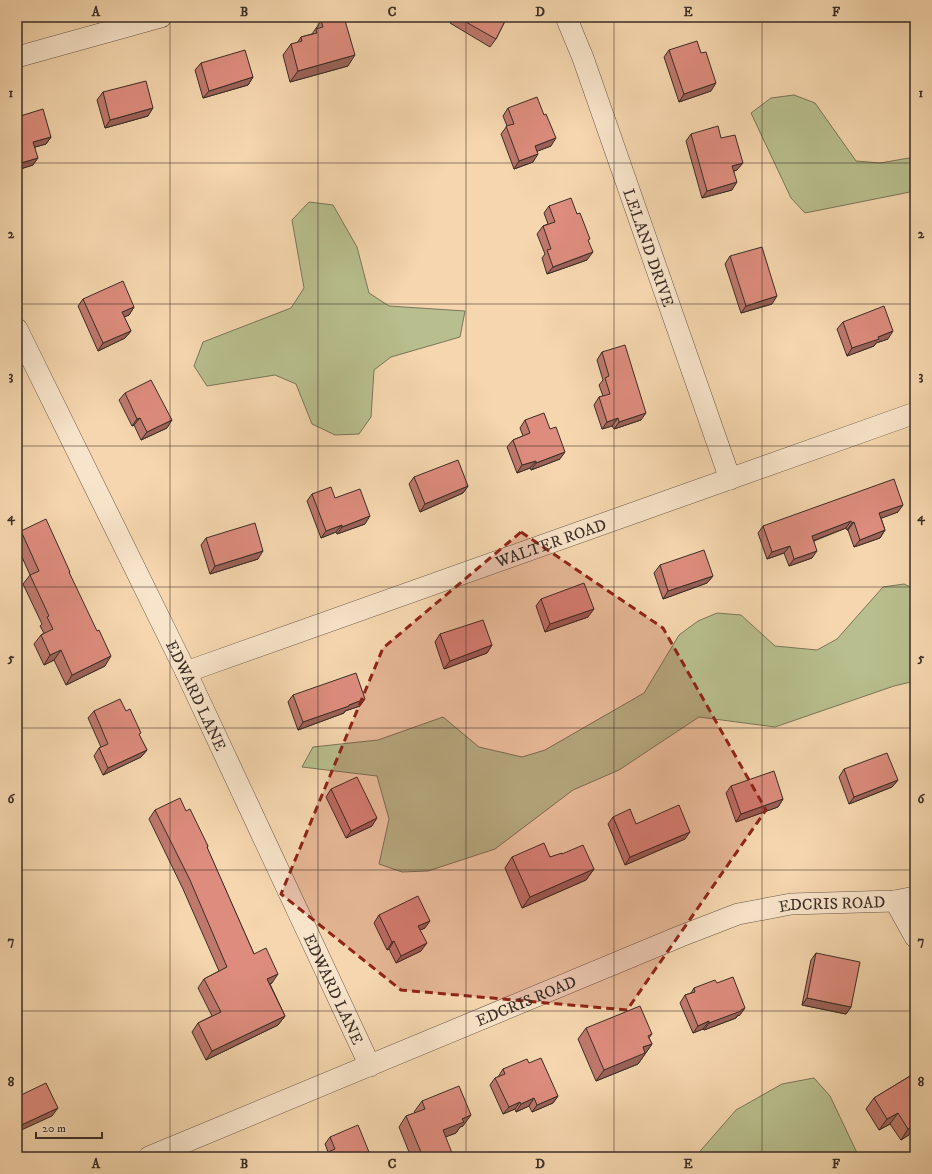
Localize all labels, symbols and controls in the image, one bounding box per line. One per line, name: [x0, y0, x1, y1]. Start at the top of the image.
text: A: [91, 4, 101, 20]
text: B: [240, 4, 248, 20]
text: C: [388, 4, 397, 20]
text: D: [535, 4, 545, 20]
text: E: [683, 4, 693, 20]
text: F: [832, 4, 841, 20]
text: 1: [9, 85, 14, 101]
text: 1: [919, 85, 924, 101]
street label: LELAND DRIVE: [618, 186, 678, 309]
text: 2: [8, 226, 15, 242]
text: 2: [918, 226, 925, 242]
text: 3: [9, 368, 14, 384]
text: 3: [919, 368, 924, 384]
text: 4: [6, 509, 15, 526]
text: 4: [916, 509, 925, 526]
street label: WALTER ROAD: [492, 514, 609, 573]
street label: EDWARD LANE: [161, 637, 230, 754]
text: 5: [7, 650, 15, 666]
text: 5: [917, 650, 925, 666]
text: 6: [8, 791, 16, 807]
text: 6: [918, 791, 926, 807]
street label: EDCRIS ROAD: [777, 892, 886, 917]
street label: EDWARD LANE: [299, 931, 367, 1048]
text: 7: [8, 933, 15, 949]
text: 7: [918, 933, 925, 949]
street label: EDCRIS ROAD: [473, 972, 579, 1031]
text: 8: [8, 1074, 15, 1090]
text: 8: [918, 1074, 925, 1090]
scale bar: [36, 1114, 102, 1140]
text: 20 m: [42, 1121, 66, 1136]
text: A: [91, 1156, 101, 1172]
text: B: [240, 1156, 248, 1172]
text: C: [388, 1156, 397, 1172]
text: D: [535, 1156, 545, 1172]
text: E: [683, 1156, 693, 1172]
text: F: [832, 1156, 841, 1172]

